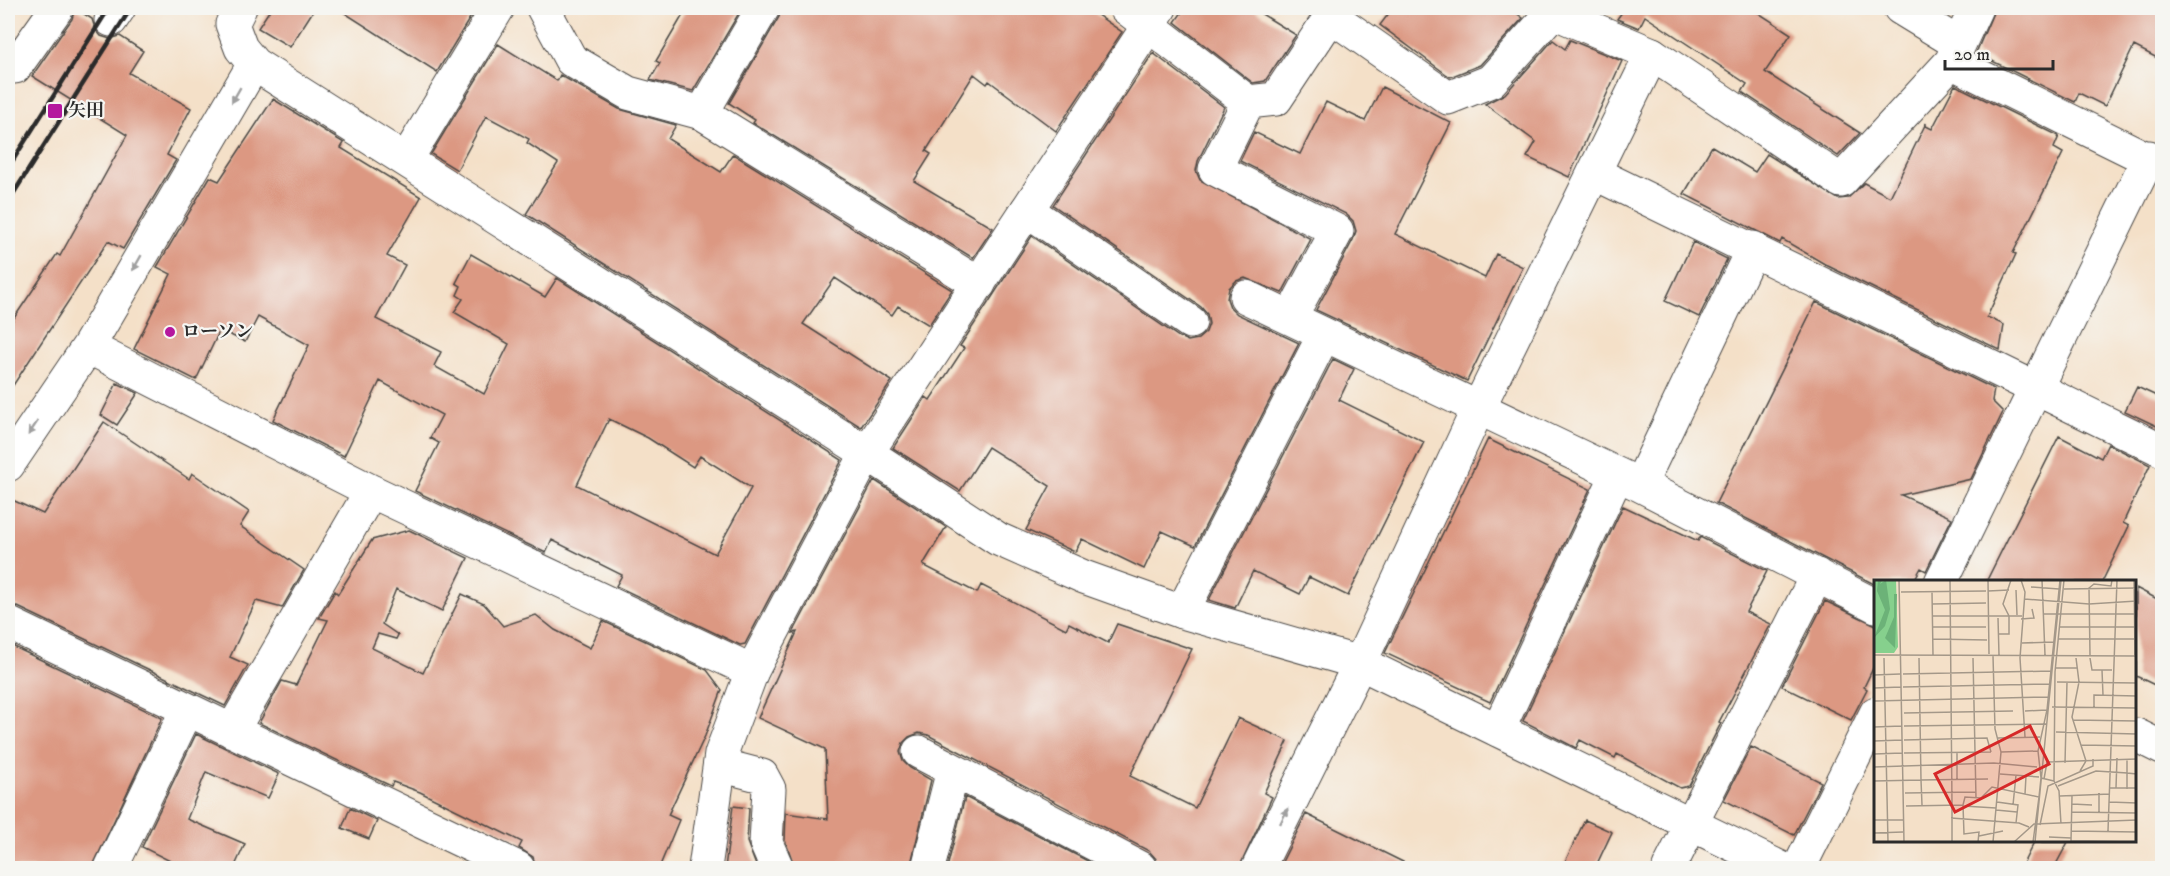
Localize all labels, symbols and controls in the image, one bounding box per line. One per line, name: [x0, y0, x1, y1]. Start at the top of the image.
scale bar: [1945, 33, 2053, 71]
text: 20 m: [1954, 44, 1990, 66]
one-way arrow: [231, 87, 242, 103]
place label: 矢田: [68, 100, 104, 122]
marker: 矢田: [46, 102, 64, 120]
one-way arrow: [132, 255, 143, 271]
place label: ローソン: [182, 321, 253, 343]
marker: ローソン: [163, 325, 177, 339]
one-way arrow: [28, 419, 39, 436]
inset map: [1874, 580, 2137, 843]
one-way arrow: [1279, 807, 1289, 825]

